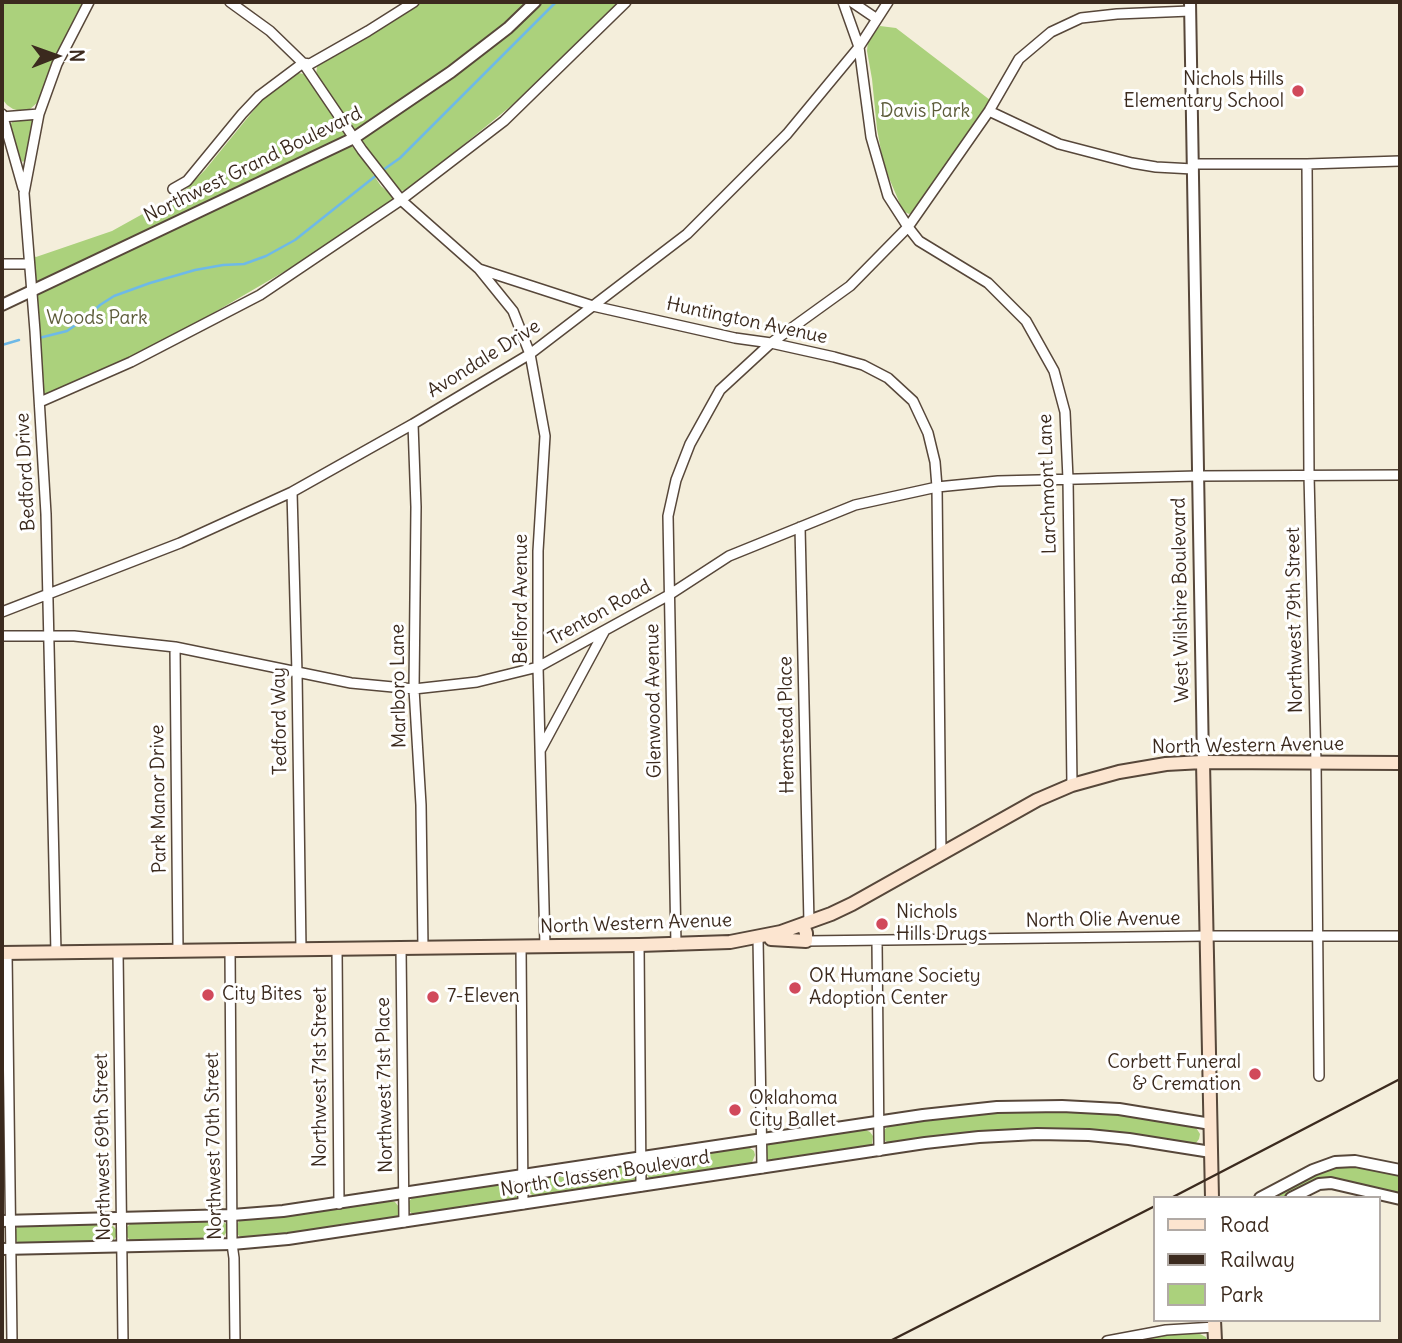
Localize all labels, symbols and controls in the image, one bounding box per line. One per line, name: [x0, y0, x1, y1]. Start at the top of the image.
north arrow: [21, 21, 91, 91]
text: N: [65, 49, 89, 62]
place label: Nichols Hills Elementary School: [1123, 69, 1284, 113]
marker: Nichols Hills Elementary School: [1290, 83, 1306, 99]
park label: Davis Park: [880, 101, 970, 123]
street label: Northwest Grand Boulevard: [140, 102, 366, 228]
street label: Huntington Avenue: [664, 293, 830, 349]
park label: Woods Park: [46, 308, 148, 330]
street label: Avondale Drive: [423, 315, 545, 403]
street label: Bedford Drive: [12, 412, 40, 532]
street label: Larchmont Lane: [1034, 413, 1062, 555]
street label: West Wilshire Boulevard: [1168, 497, 1194, 703]
street label: Northwest 79th Street: [1282, 527, 1308, 713]
street label: Belford Avenue: [511, 534, 533, 664]
street label: Trenton Road: [545, 575, 655, 651]
street label: Glenwood Avenue: [641, 623, 667, 779]
street label: Marlboro Lane: [387, 624, 411, 748]
street label: Hemstead Place: [774, 656, 800, 794]
street label: Tedford Way: [268, 667, 292, 775]
street label: Park Manor Drive: [146, 724, 172, 874]
street label: North Western Avenue: [1152, 733, 1344, 759]
place label: Nichols Hills Drugs: [896, 902, 987, 946]
street label: North Olie Avenue: [1025, 907, 1181, 933]
street label: North Western Avenue: [540, 909, 732, 939]
marker: Nichols Hills Drugs: [874, 916, 890, 932]
place label: OK Humane Society Adoption Center: [809, 966, 981, 1010]
marker: OK Humane Society Adoption Center: [787, 980, 803, 996]
place label: City Bites: [222, 984, 302, 1006]
place label: 7-Eleven: [447, 986, 520, 1008]
marker: City Bites: [200, 987, 216, 1003]
street label: Northwest 71st Street: [310, 987, 332, 1167]
marker: 7-Eleven: [425, 989, 441, 1005]
street label: Northwest 71st Place: [372, 997, 398, 1173]
street label: Northwest 70th Street: [201, 1052, 227, 1240]
place label: Corbett Funeral & Cremation: [1107, 1052, 1241, 1096]
street label: Northwest 69th Street: [90, 1053, 116, 1241]
marker: Corbett Funeral & Cremation: [1247, 1066, 1263, 1082]
place label: Oklahoma City Ballet: [749, 1088, 838, 1132]
marker: Oklahoma City Ballet: [727, 1102, 743, 1118]
street label: North Classen Boulevard: [499, 1146, 711, 1202]
legend: [1154, 1196, 1381, 1322]
text: Road: [1220, 1211, 1269, 1238]
text: Railway: [1220, 1246, 1295, 1273]
text: Park: [1220, 1281, 1263, 1308]

